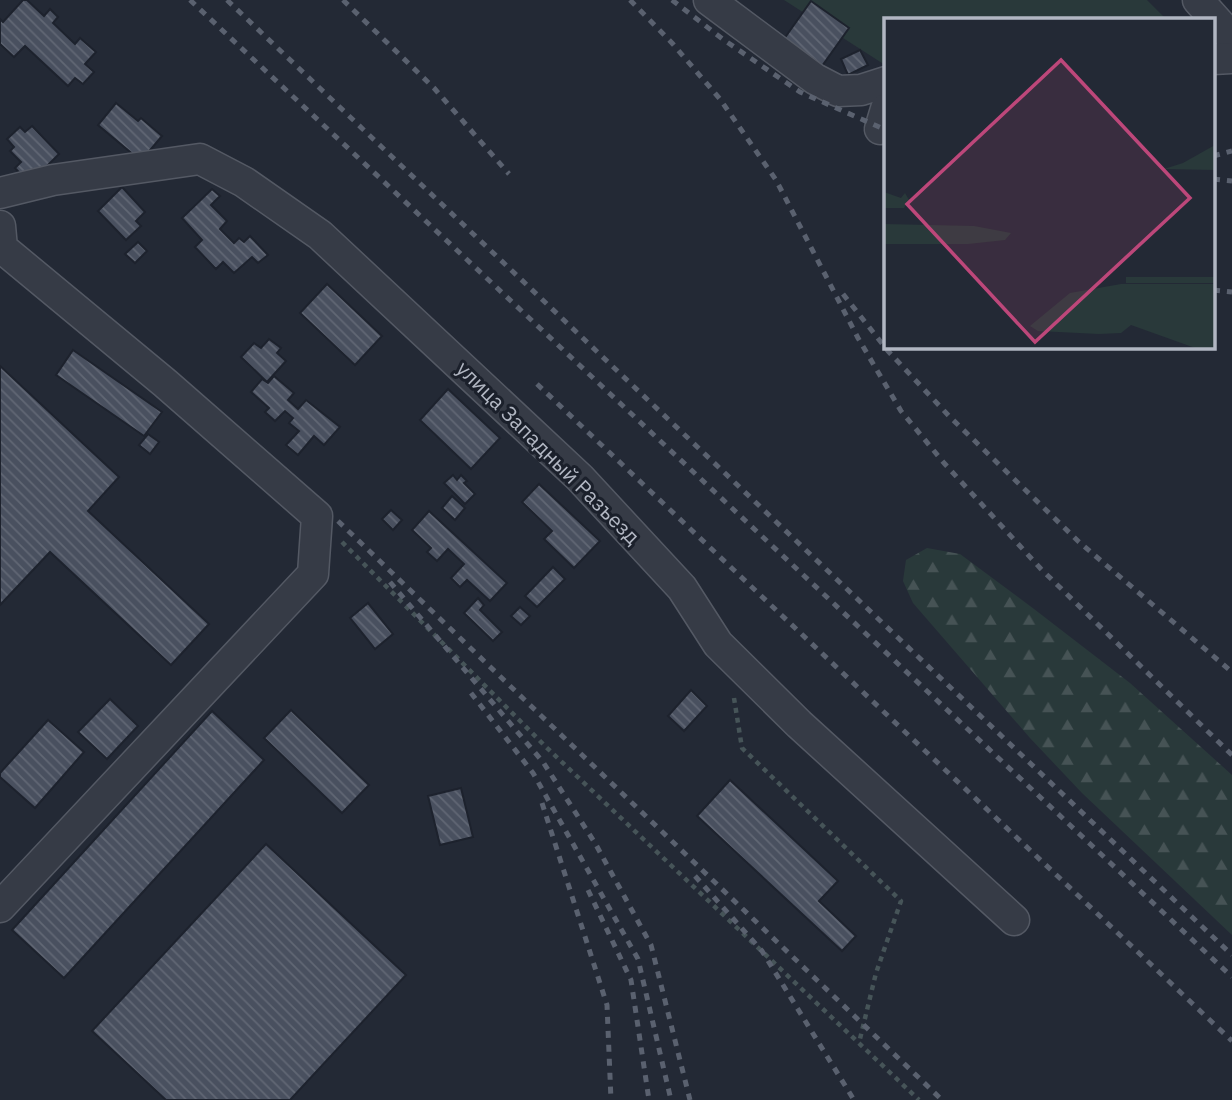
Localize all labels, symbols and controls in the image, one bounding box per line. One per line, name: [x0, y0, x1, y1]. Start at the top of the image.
inset map: [884, 18, 1214, 348]
street label: улица Западный Разъезд: [451, 354, 647, 550]

